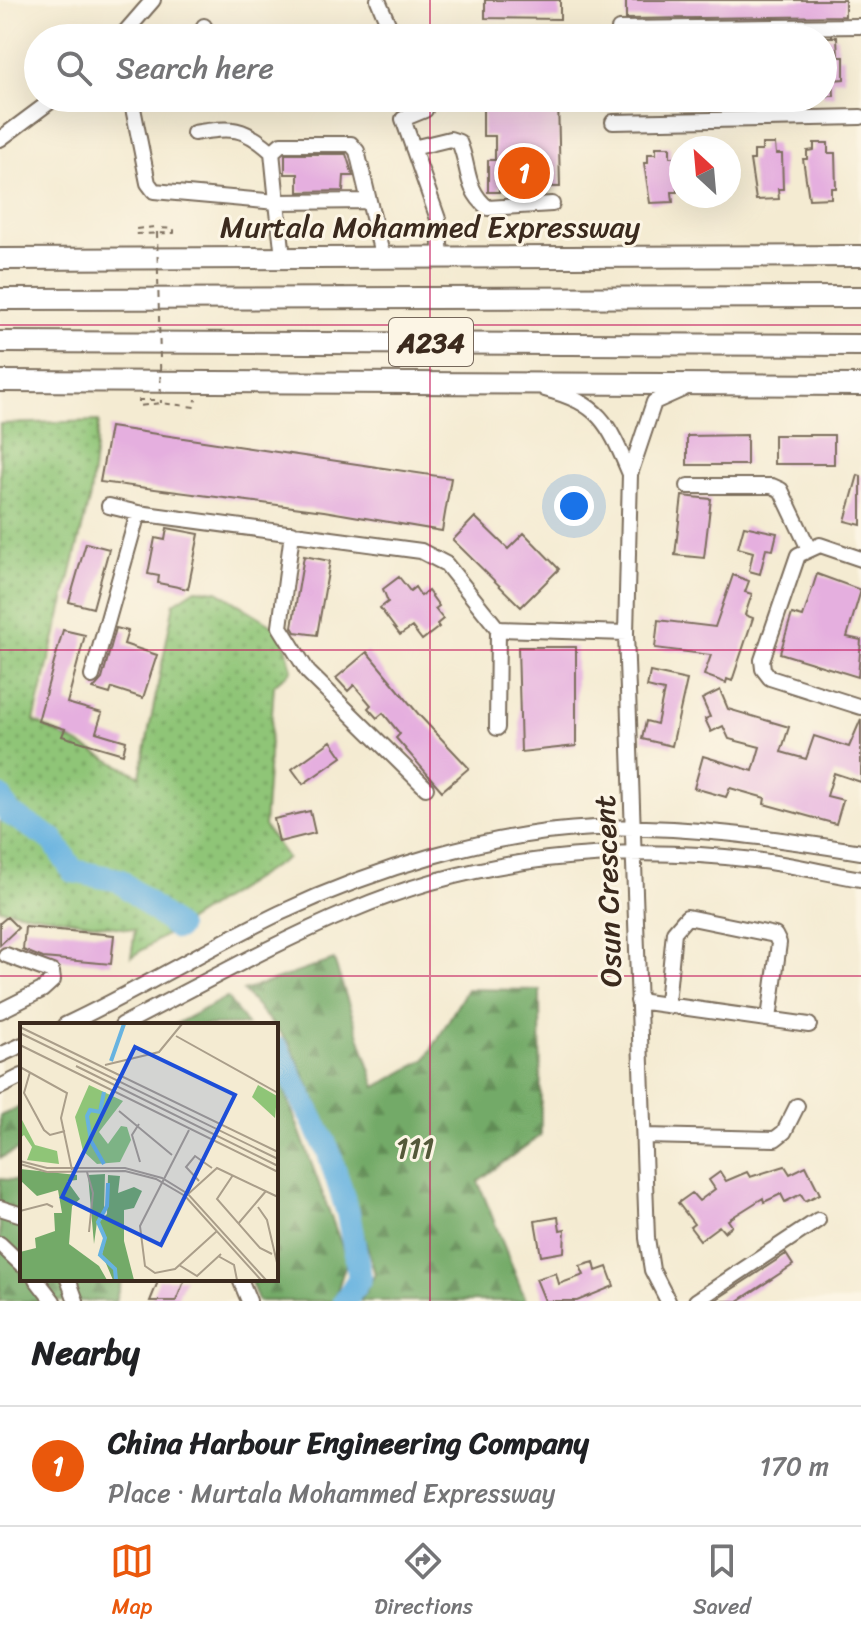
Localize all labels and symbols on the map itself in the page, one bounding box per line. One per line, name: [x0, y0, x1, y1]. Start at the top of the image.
north arrow: [669, 136, 741, 208]
pin: 1: [498, 143, 550, 203]
street label: Murtala Mohammed Expressway: [220, 200, 640, 254]
road number: A234: [389, 318, 473, 366]
your location: [554, 486, 594, 526]
street label: Osun Crescent: [578, 794, 638, 988]
inset map: [20, 1023, 278, 1281]
park label: 111: [396, 1121, 434, 1175]

